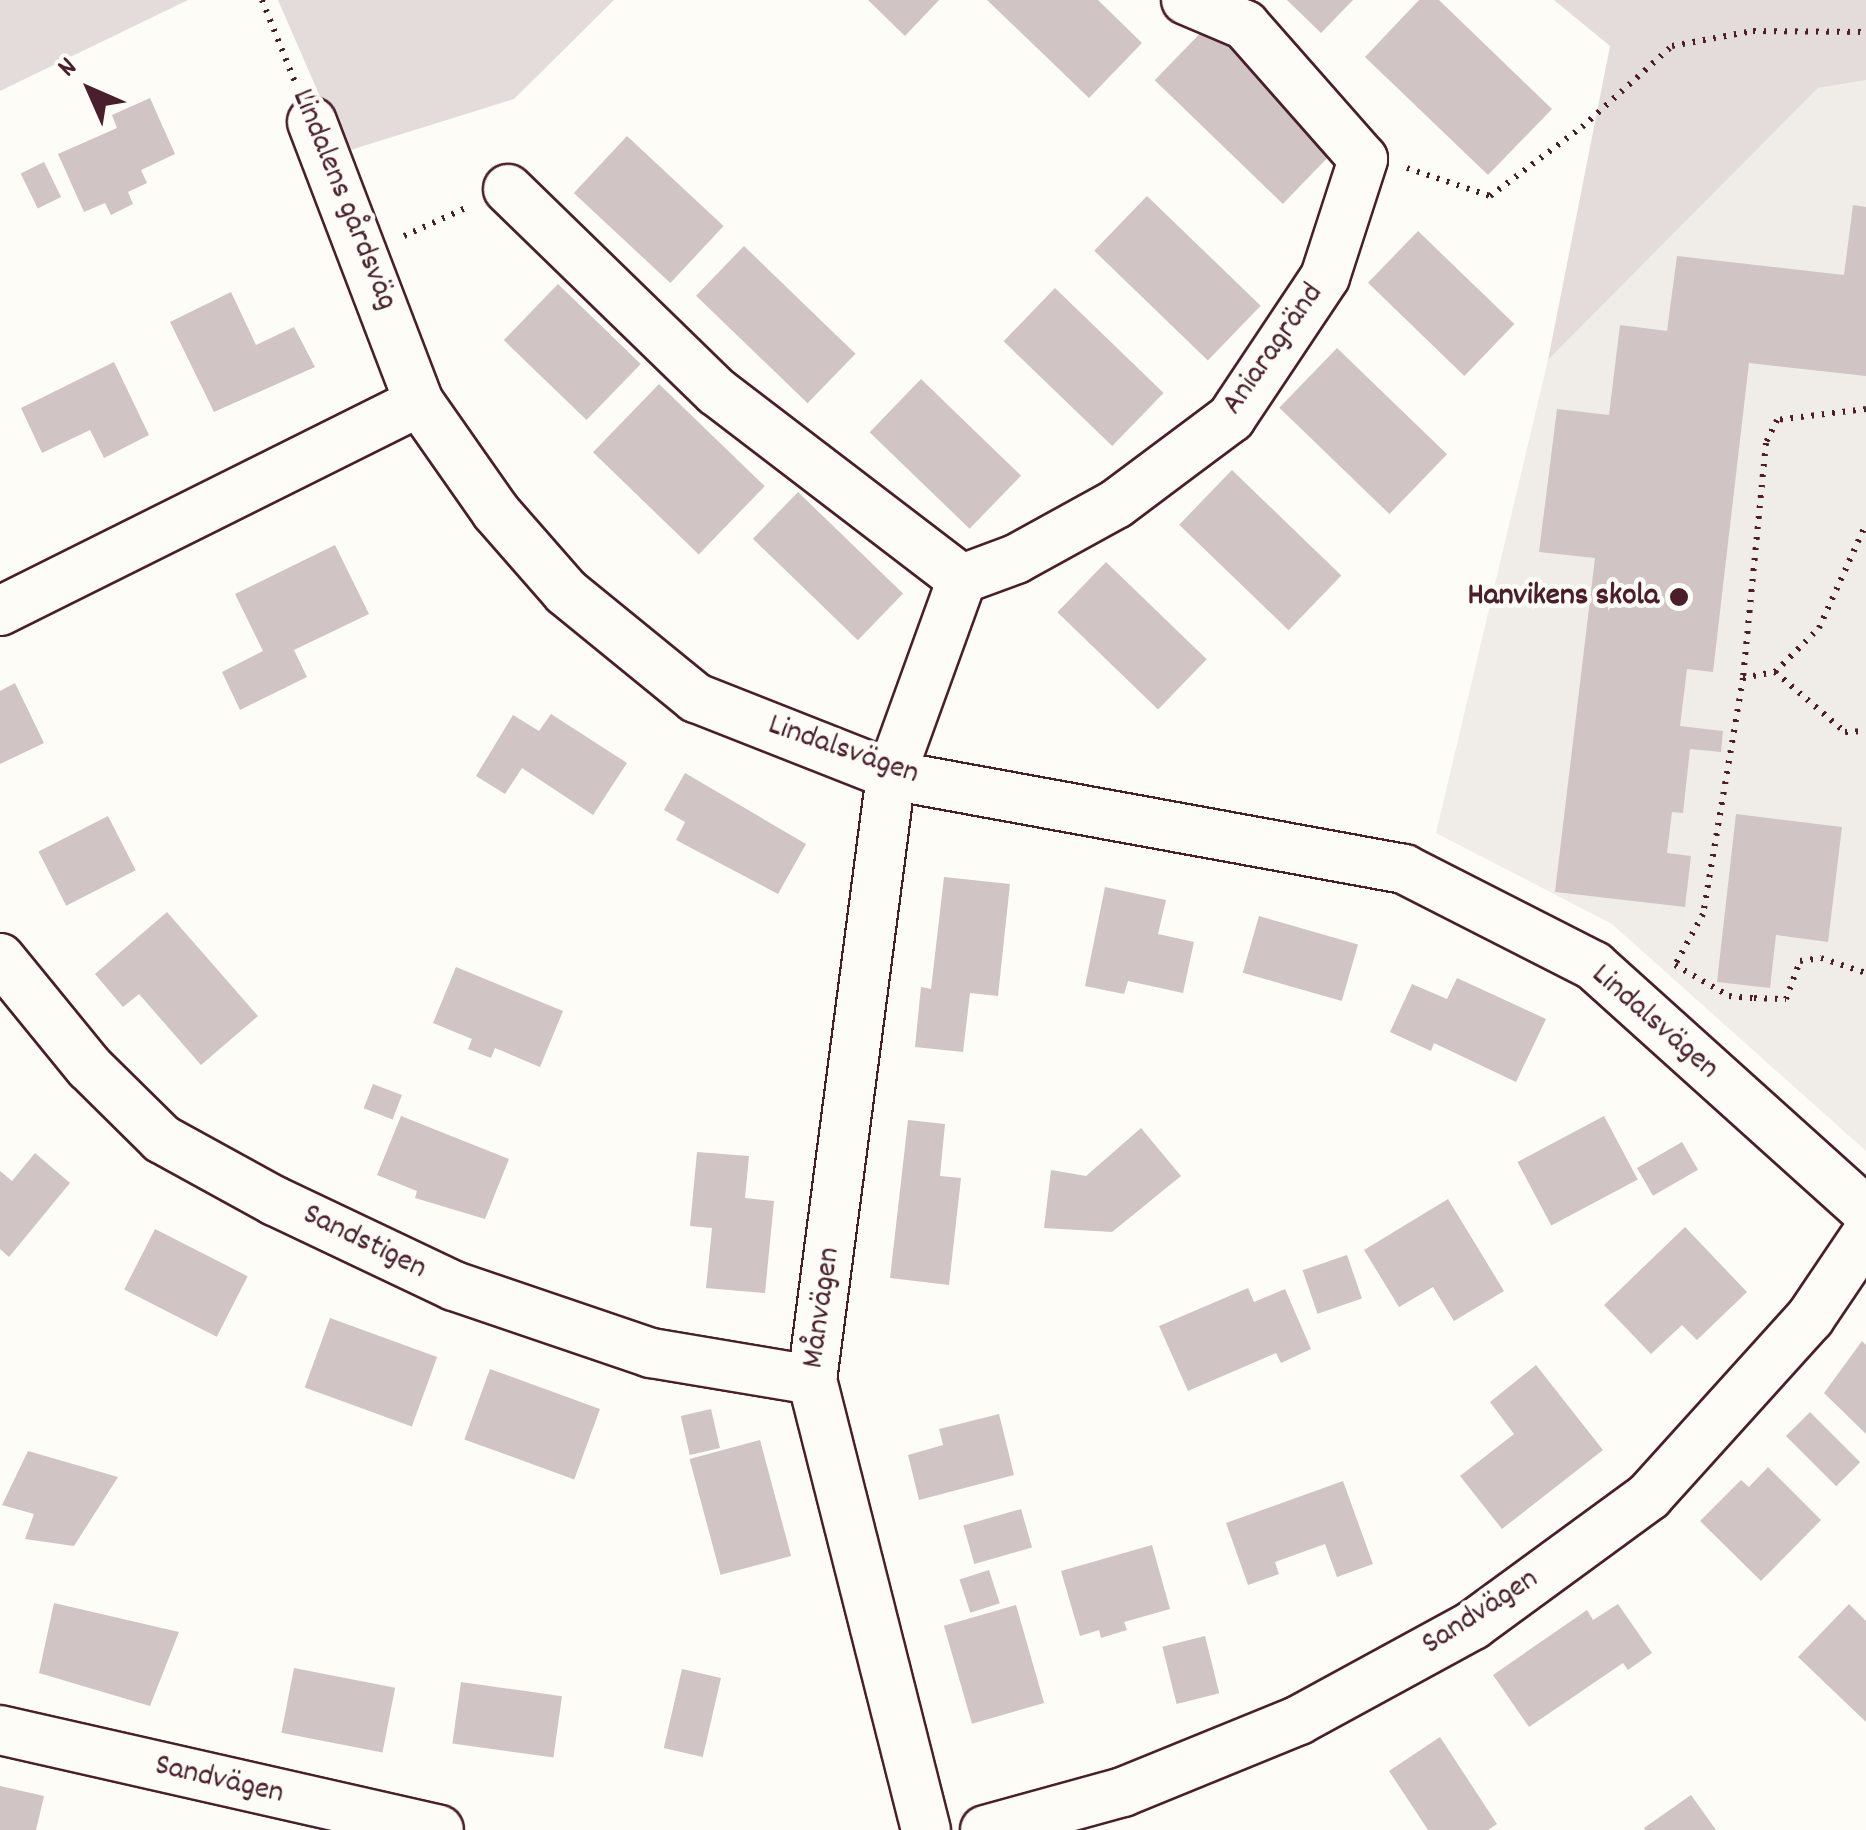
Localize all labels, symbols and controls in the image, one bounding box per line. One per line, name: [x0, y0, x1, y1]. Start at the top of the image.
north arrow: [40, 40, 140, 140]
text: N: [50, 50, 88, 88]
street label: Lindalens gårdsväg: [281, 84, 405, 316]
street label: Aniaragränd: [1215, 277, 1333, 423]
place label: Hanvikens skola: [1467, 578, 1659, 616]
marker: Hanvikens skola: [1668, 586, 1690, 608]
street label: Lindalsvägen: [763, 707, 923, 795]
street label: Lindalsvägen: [1582, 957, 1726, 1089]
street label: Sandstigen: [296, 1197, 432, 1289]
street label: Månvägen: [796, 1245, 850, 1371]
street label: Sandvägen: [1416, 1561, 1546, 1665]
street label: Sandvägen: [151, 1748, 287, 1814]

